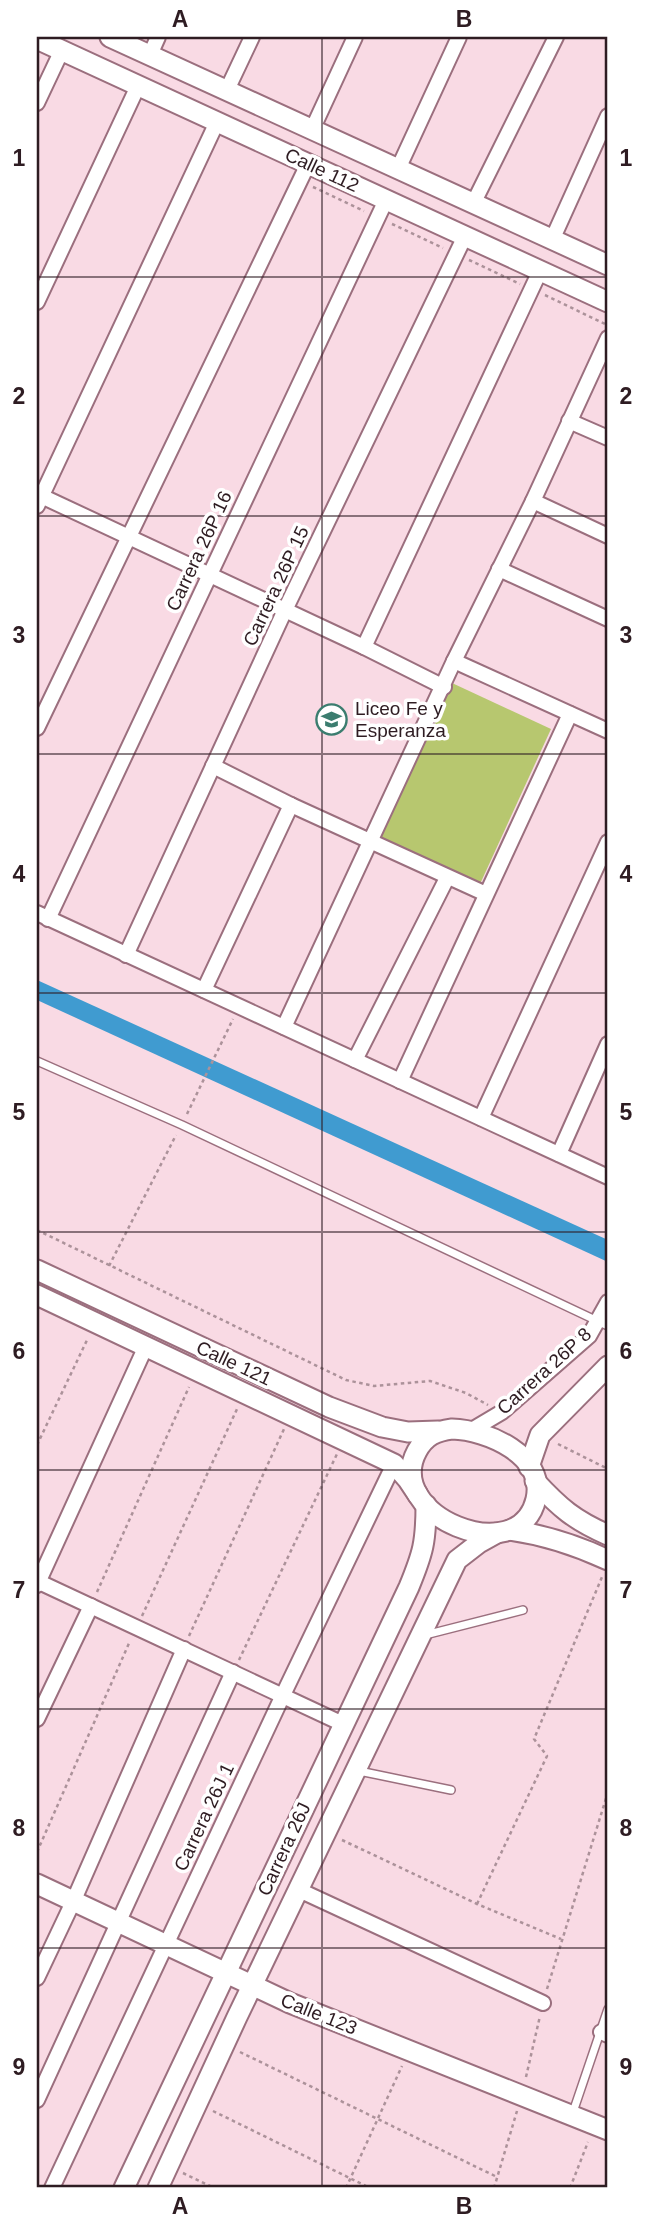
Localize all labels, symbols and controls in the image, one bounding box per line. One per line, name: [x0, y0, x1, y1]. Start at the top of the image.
text: A: [172, 6, 188, 32]
text: B: [456, 6, 472, 32]
street label: Calle 112: [282, 144, 362, 196]
text: 1: [13, 145, 26, 171]
text: 1: [620, 145, 633, 171]
text: 2: [13, 383, 25, 409]
text: 2: [620, 383, 632, 409]
street label: Carrera 26P 16: [162, 488, 236, 614]
street label: Carrera 26P 15: [239, 523, 313, 649]
text: 3: [13, 622, 25, 648]
text: 3: [620, 622, 632, 648]
place label: Liceo Fe y Esperanza: [355, 698, 446, 741]
school or university icon: Liceo Fe y Esperanza: [315, 702, 349, 736]
text: 4: [13, 861, 26, 887]
text: 4: [620, 861, 633, 887]
text: 5: [13, 1099, 26, 1125]
text: 5: [620, 1099, 633, 1125]
street label: Carrera 26P 8: [493, 1323, 595, 1419]
street label: Calle 121: [193, 1337, 275, 1389]
text: 6: [13, 1338, 25, 1364]
text: 6: [620, 1338, 632, 1364]
text: 7: [13, 1577, 25, 1603]
text: 7: [620, 1577, 632, 1603]
street label: Carrera 26J 1: [170, 1760, 238, 1874]
street label: Carrera 26J: [253, 1799, 315, 1899]
text: 8: [13, 1815, 26, 1841]
text: 8: [620, 1815, 633, 1841]
street label: Calle 123: [278, 1989, 360, 2039]
text: 9: [13, 2054, 25, 2080]
text: 9: [620, 2054, 632, 2080]
text: A: [172, 2193, 188, 2219]
text: B: [456, 2193, 472, 2219]

